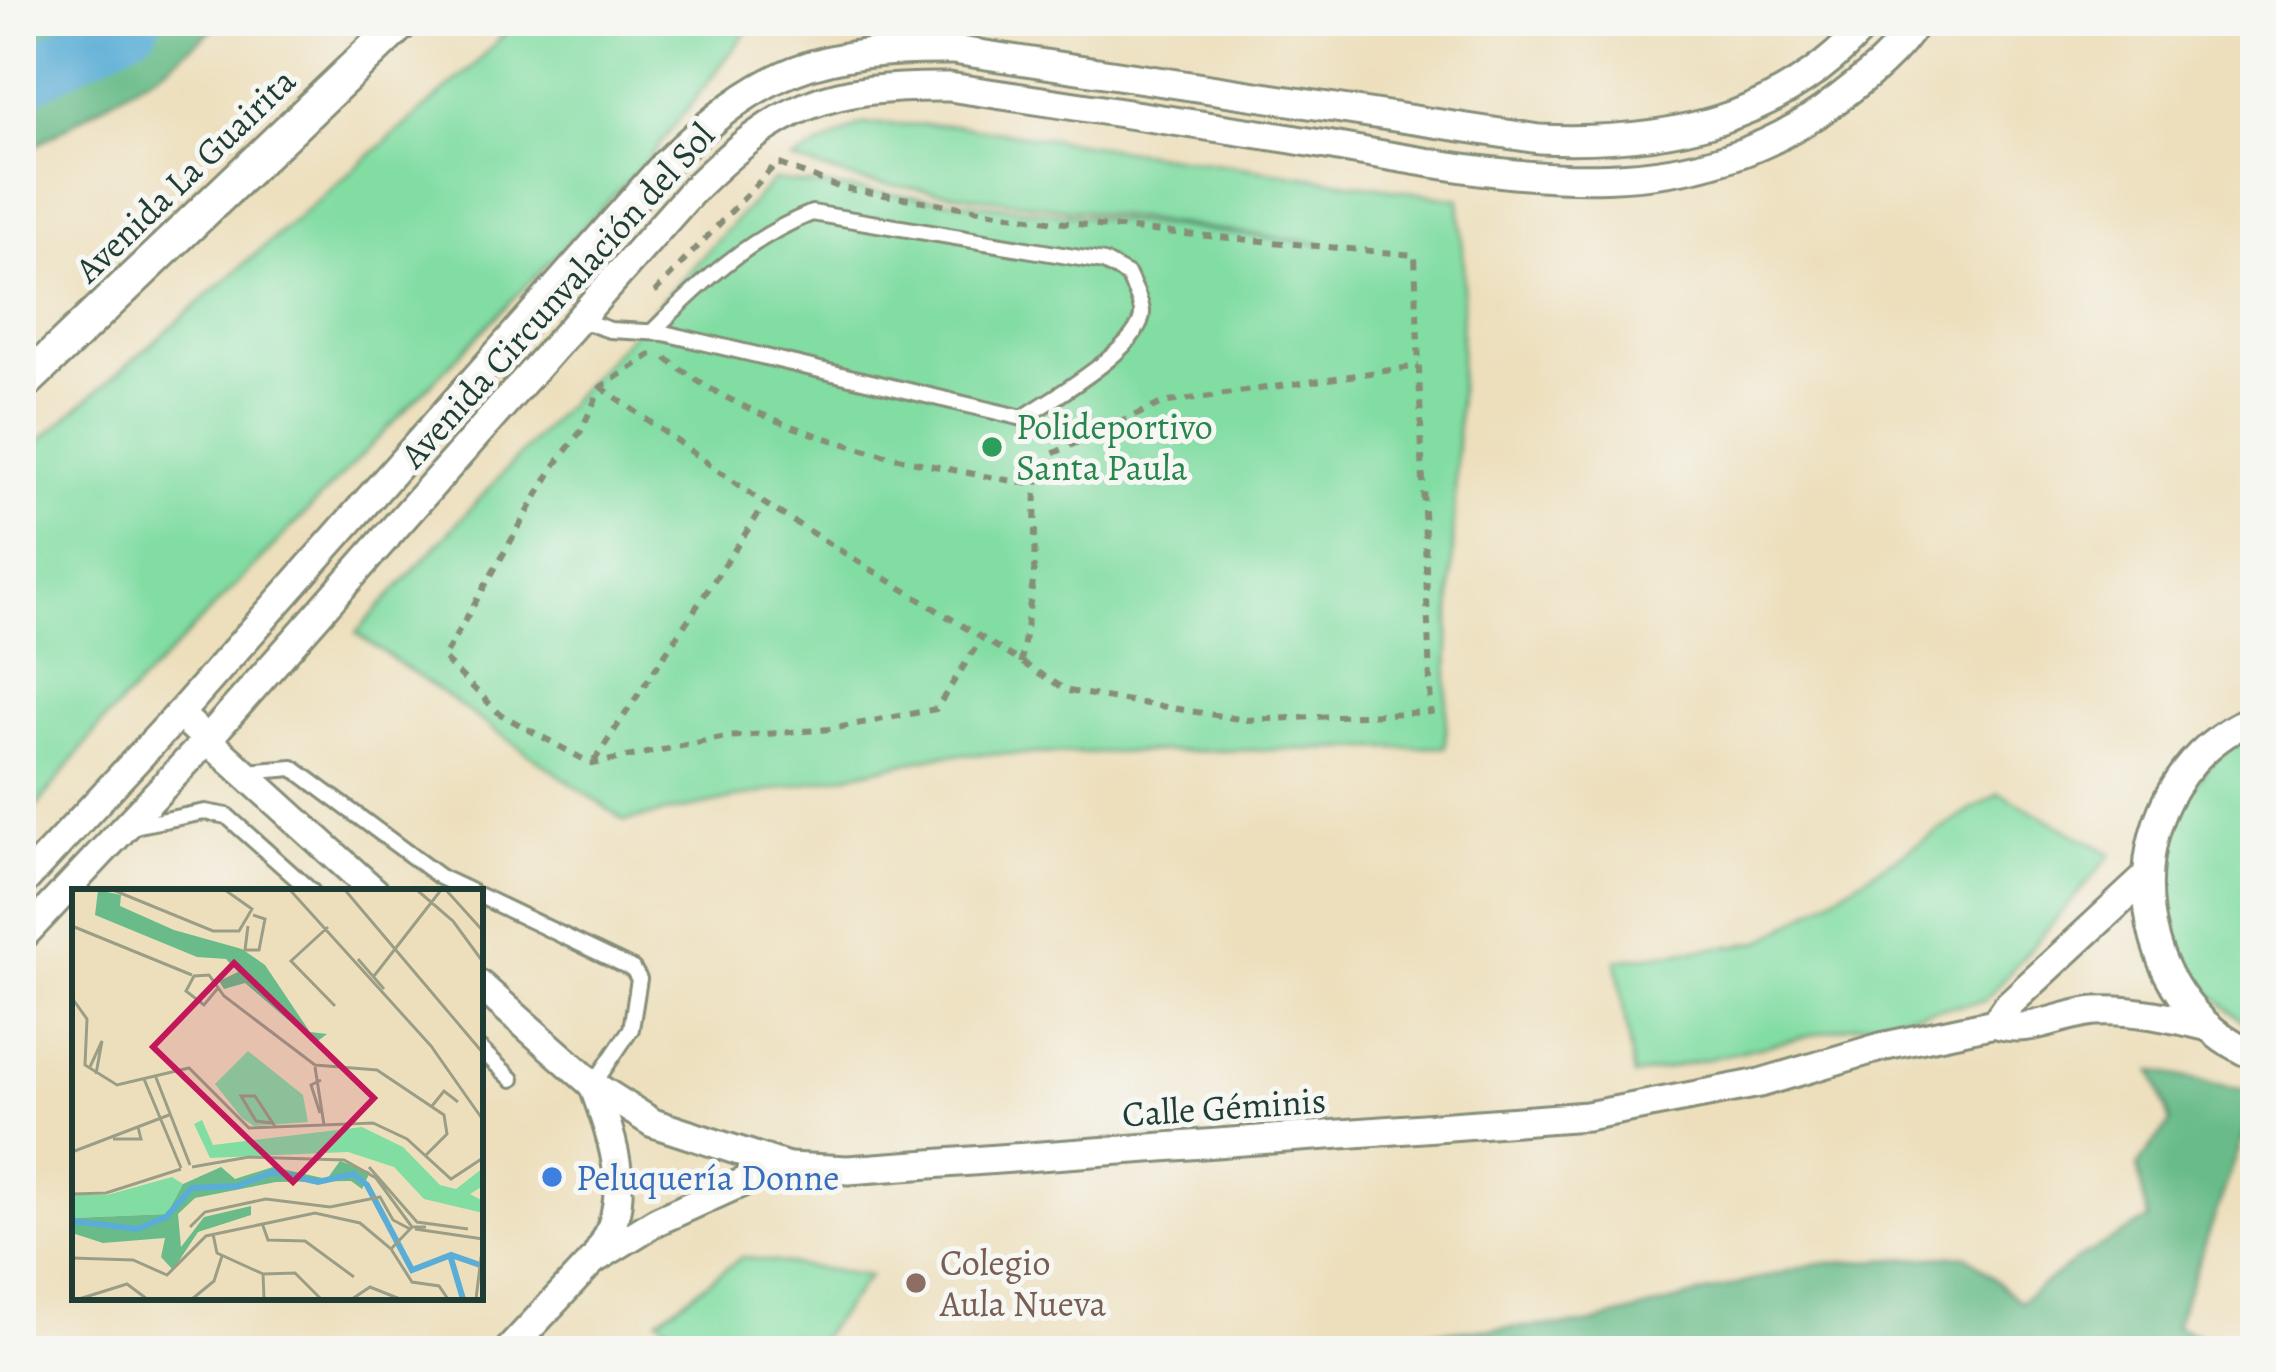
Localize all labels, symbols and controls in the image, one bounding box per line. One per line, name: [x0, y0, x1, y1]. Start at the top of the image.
street label: Avenida La Guairita: [63, 57, 306, 294]
street label: Avenida Circunvalación del Sol: [388, 112, 725, 479]
place label: Polideportivo Santa Paula: [1016, 402, 1213, 492]
marker: Polideportivo Santa Paula: [979, 434, 1005, 460]
inset map: [72, 889, 483, 1300]
street label: Calle Géminis: [1121, 1075, 1327, 1139]
place label: Peluquería Donne: [576, 1153, 839, 1202]
marker: Peluquería Donne: [539, 1164, 565, 1190]
place label: Colegio Aula Nueva: [939, 1238, 1106, 1328]
marker: Colegio Aula Nueva: [903, 1270, 929, 1296]

